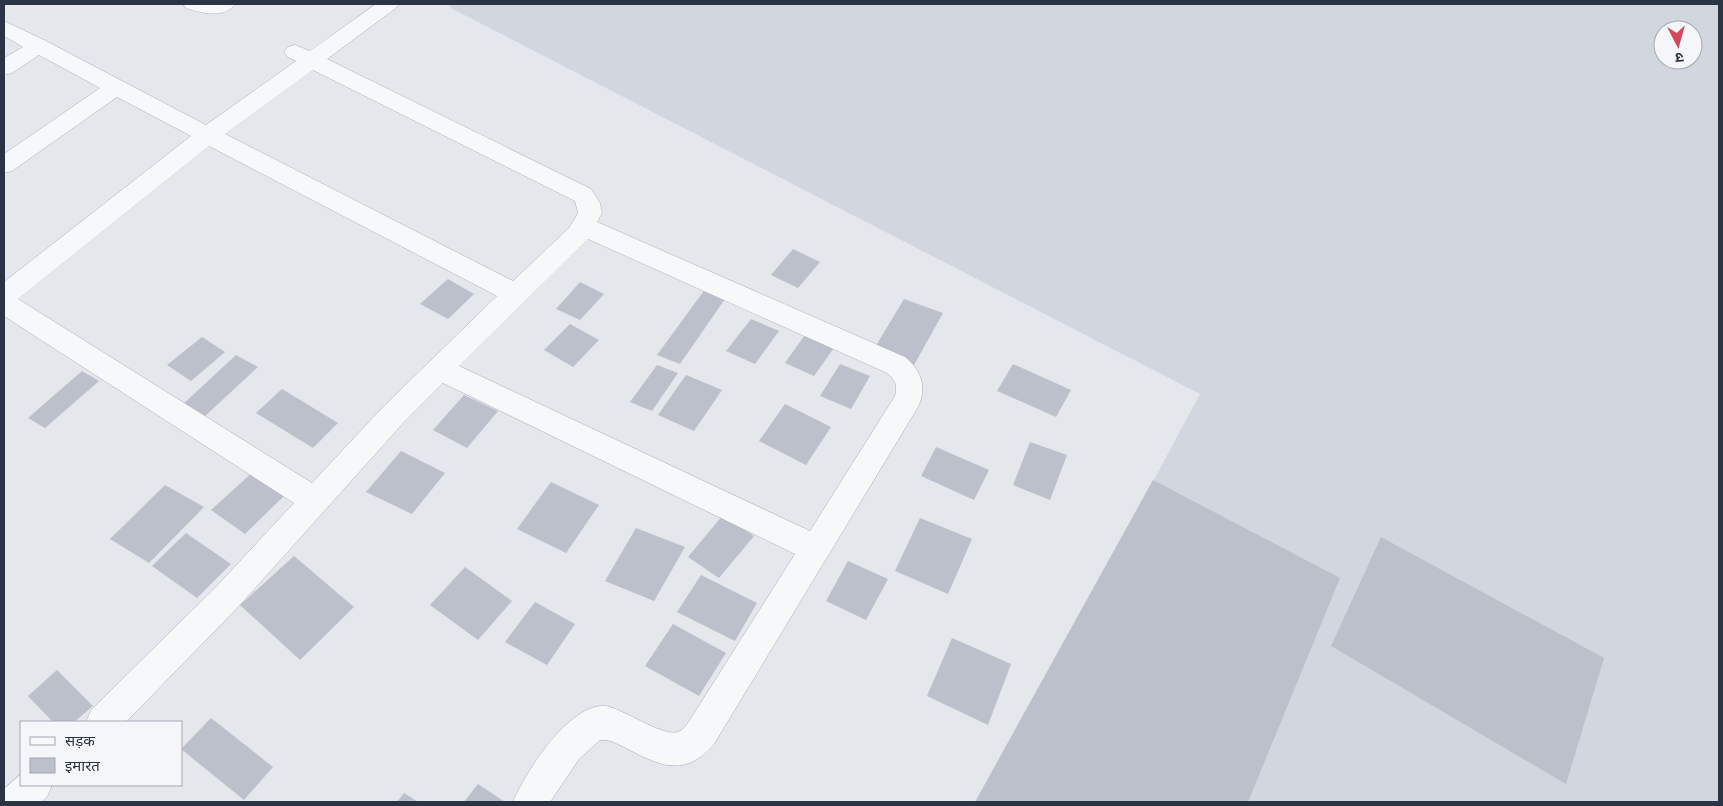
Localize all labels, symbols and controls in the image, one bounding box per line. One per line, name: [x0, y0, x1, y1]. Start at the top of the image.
north arrow: [1653, 20, 1703, 70]
text: उ: [1674, 49, 1684, 66]
legend: [20, 721, 182, 786]
text: सड़क: [65, 732, 95, 751]
text: इमारत: [65, 757, 100, 776]

